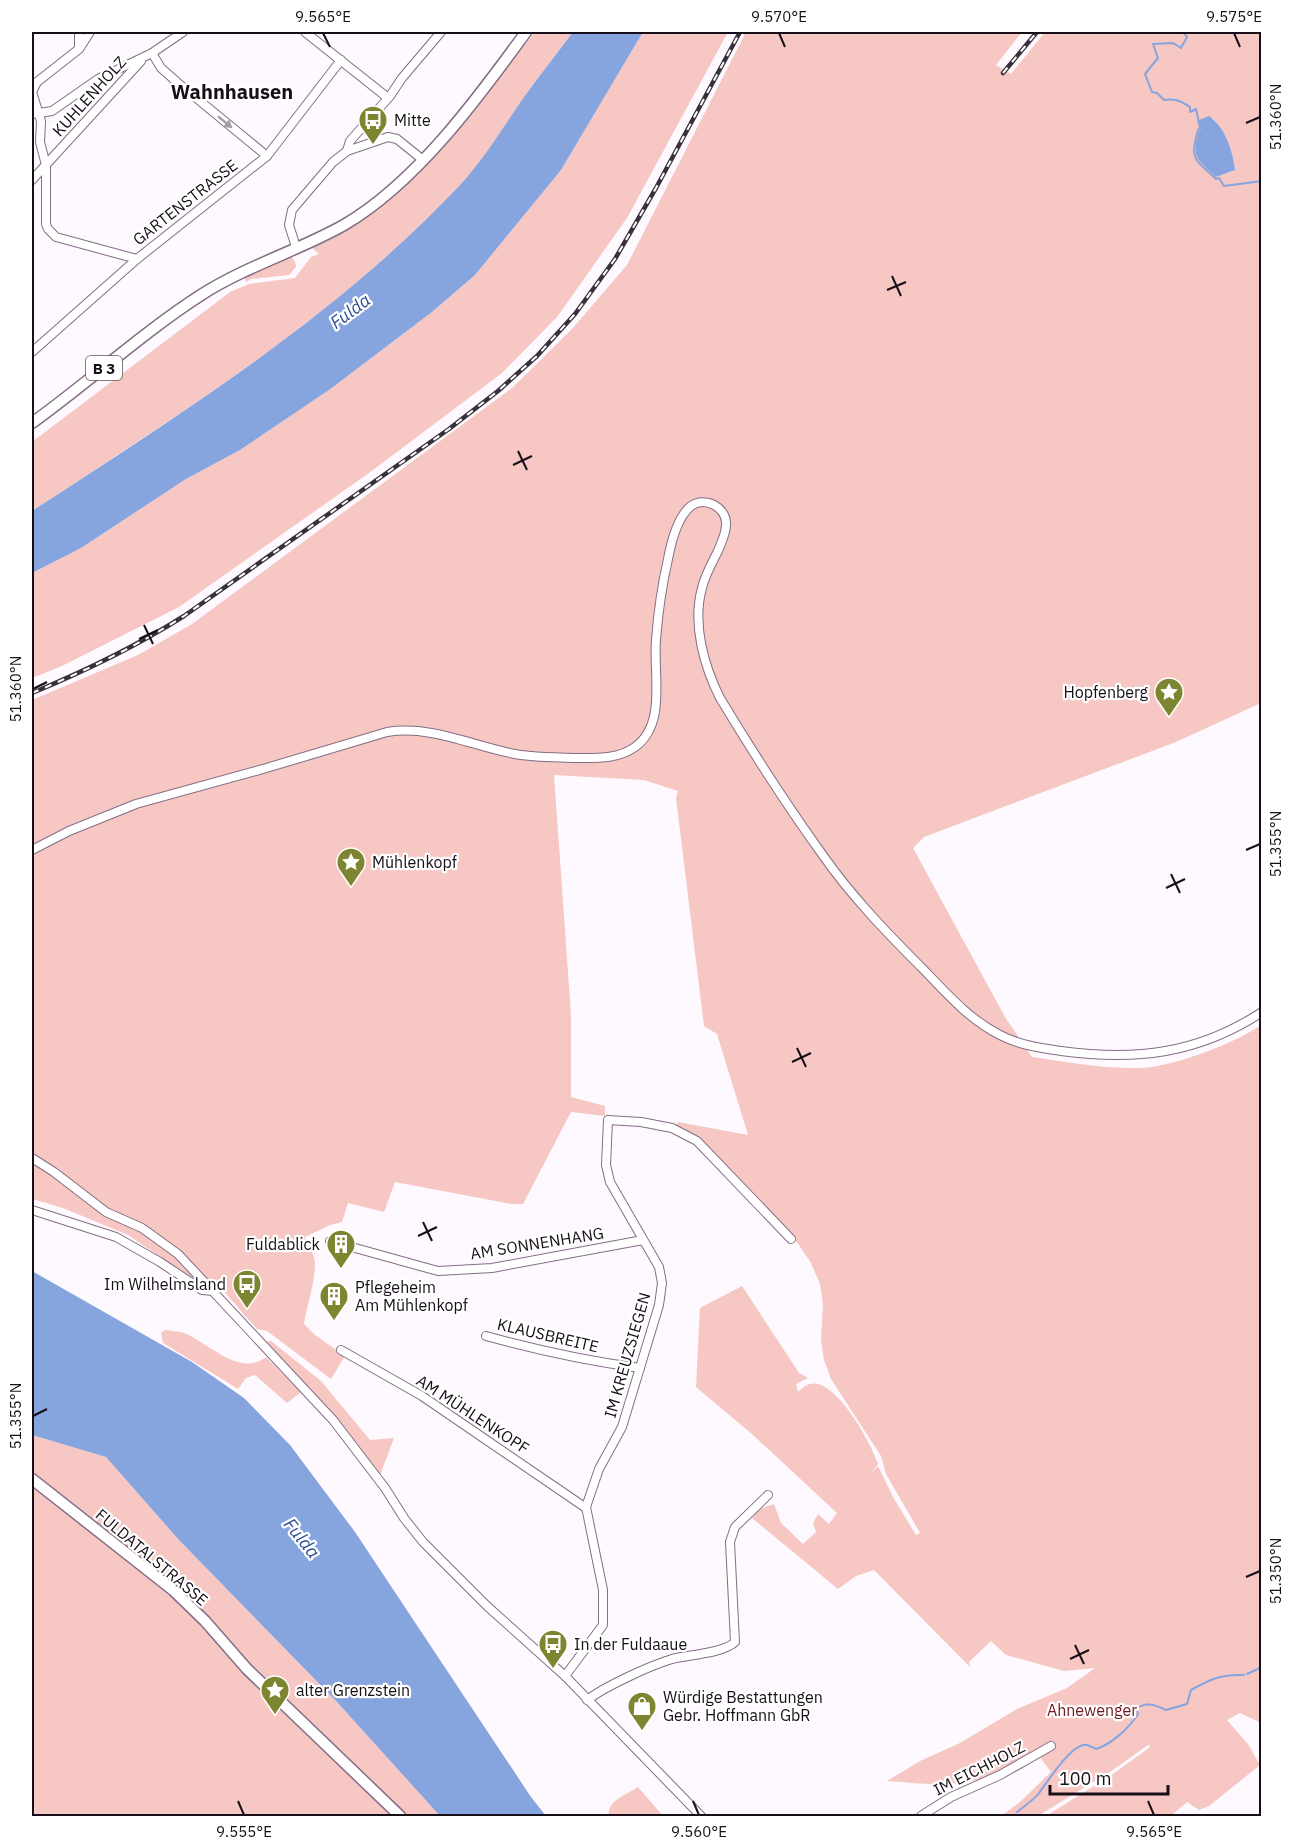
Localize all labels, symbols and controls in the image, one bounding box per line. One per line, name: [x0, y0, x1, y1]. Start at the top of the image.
text: 9.565°E: [295, 7, 351, 26]
text: 9.570°E: [751, 7, 807, 26]
text: 9.575°E: [1206, 7, 1262, 26]
street label: KUHLENHOLZ: [48, 52, 130, 140]
district label: Wahnhausen: [171, 78, 293, 105]
text: 51.360°N: [1266, 84, 1285, 150]
bus stop icon: Mitte: [357, 104, 389, 146]
place label: Mitte: [394, 110, 431, 130]
one-way arrow: [217, 115, 232, 127]
street label: GARTENSTRASSE: [129, 155, 241, 249]
water label: Fulda: [325, 288, 375, 334]
road number: B 3: [86, 356, 122, 380]
text: 51.360°N: [6, 656, 25, 722]
place icon: Hopfenberg: [1153, 676, 1185, 718]
place label: Hopfenberg: [1064, 682, 1149, 702]
text: 51.355°N: [1266, 811, 1285, 877]
place icon: Mühlenkopf: [335, 846, 367, 888]
place label: Mühlenkopf: [372, 852, 457, 872]
street label: AM SONNENHANG: [469, 1223, 605, 1263]
building icon: Fuldablick: [325, 1228, 357, 1270]
place label: Fuldablick: [246, 1234, 321, 1254]
bus stop icon: Im Wilhelmsland: [231, 1268, 263, 1310]
place label: Im Wilhelmsland: [104, 1274, 226, 1294]
place label: Pflegeheim Am Mühlenkopf: [355, 1277, 468, 1315]
building icon: Pflegeheim Am Mühlenkopf: [318, 1280, 350, 1322]
street label: IM KREUZSIEGEN: [599, 1290, 655, 1420]
street label: KLAUSBREITE: [495, 1314, 601, 1356]
street label: AM MÜHLENKOPF: [413, 1370, 533, 1458]
text: 51.355°N: [6, 1383, 25, 1449]
street label: FULDATALSTRASSE: [92, 1504, 212, 1610]
water label: Fulda: [279, 1513, 325, 1563]
text: 51.350°N: [1266, 1538, 1285, 1604]
bus stop icon: In der Fuldaaue: [537, 1628, 569, 1670]
place label: In der Fuldaaue: [574, 1634, 687, 1654]
place icon: alter Grenzstein: [259, 1674, 291, 1716]
place label: alter Grenzstein: [296, 1680, 410, 1700]
place label: Würdige Bestattungen Gebr. Hoffmann GbR: [663, 1687, 823, 1725]
shop icon: Würdige Bestattungen Gebr. Hoffmann GbR: [626, 1690, 658, 1732]
park label: Ahnewenger: [1047, 1700, 1137, 1720]
street label: IM EICHHOLZ: [930, 1736, 1028, 1800]
scale bar: [1050, 1758, 1168, 1796]
text: 100 m: [1059, 1767, 1111, 1790]
text: 9.555°E: [216, 1822, 272, 1841]
text: 9.560°E: [671, 1822, 727, 1841]
text: 9.565°E: [1126, 1822, 1182, 1841]

